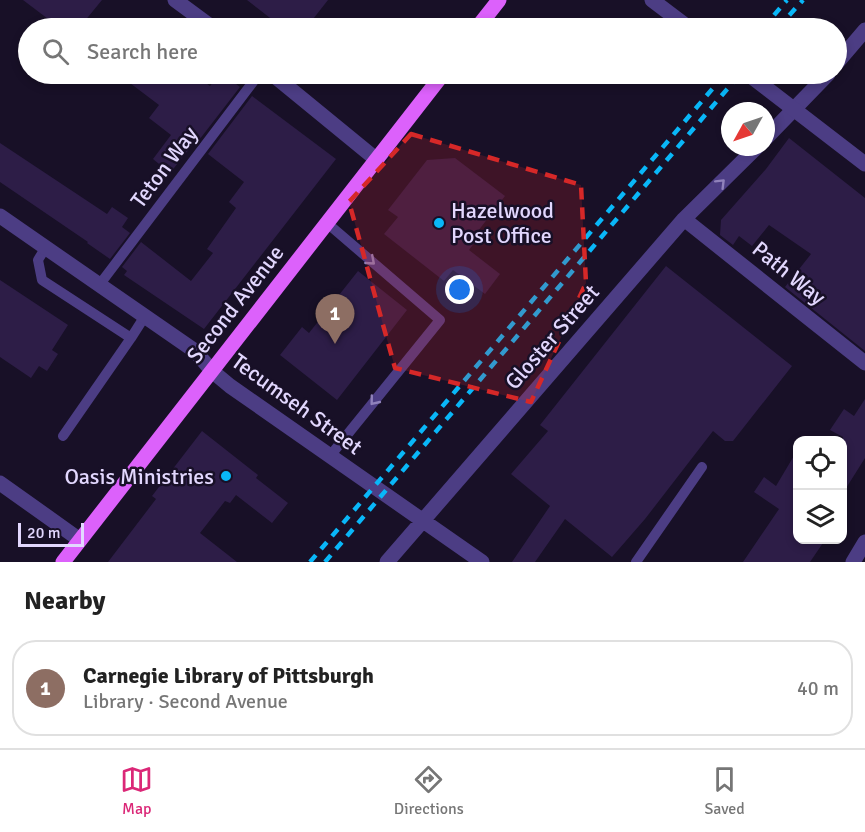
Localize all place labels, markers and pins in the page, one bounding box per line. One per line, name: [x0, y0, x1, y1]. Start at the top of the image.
place label: Hazelwood Post Office: [451, 197, 554, 249]
marker: Hazelwood Post Office: [432, 216, 446, 230]
pin: 1: [316, 294, 354, 344]
place label: Oasis Ministries: [64, 463, 214, 490]
marker: Oasis Ministries: [219, 469, 233, 483]

